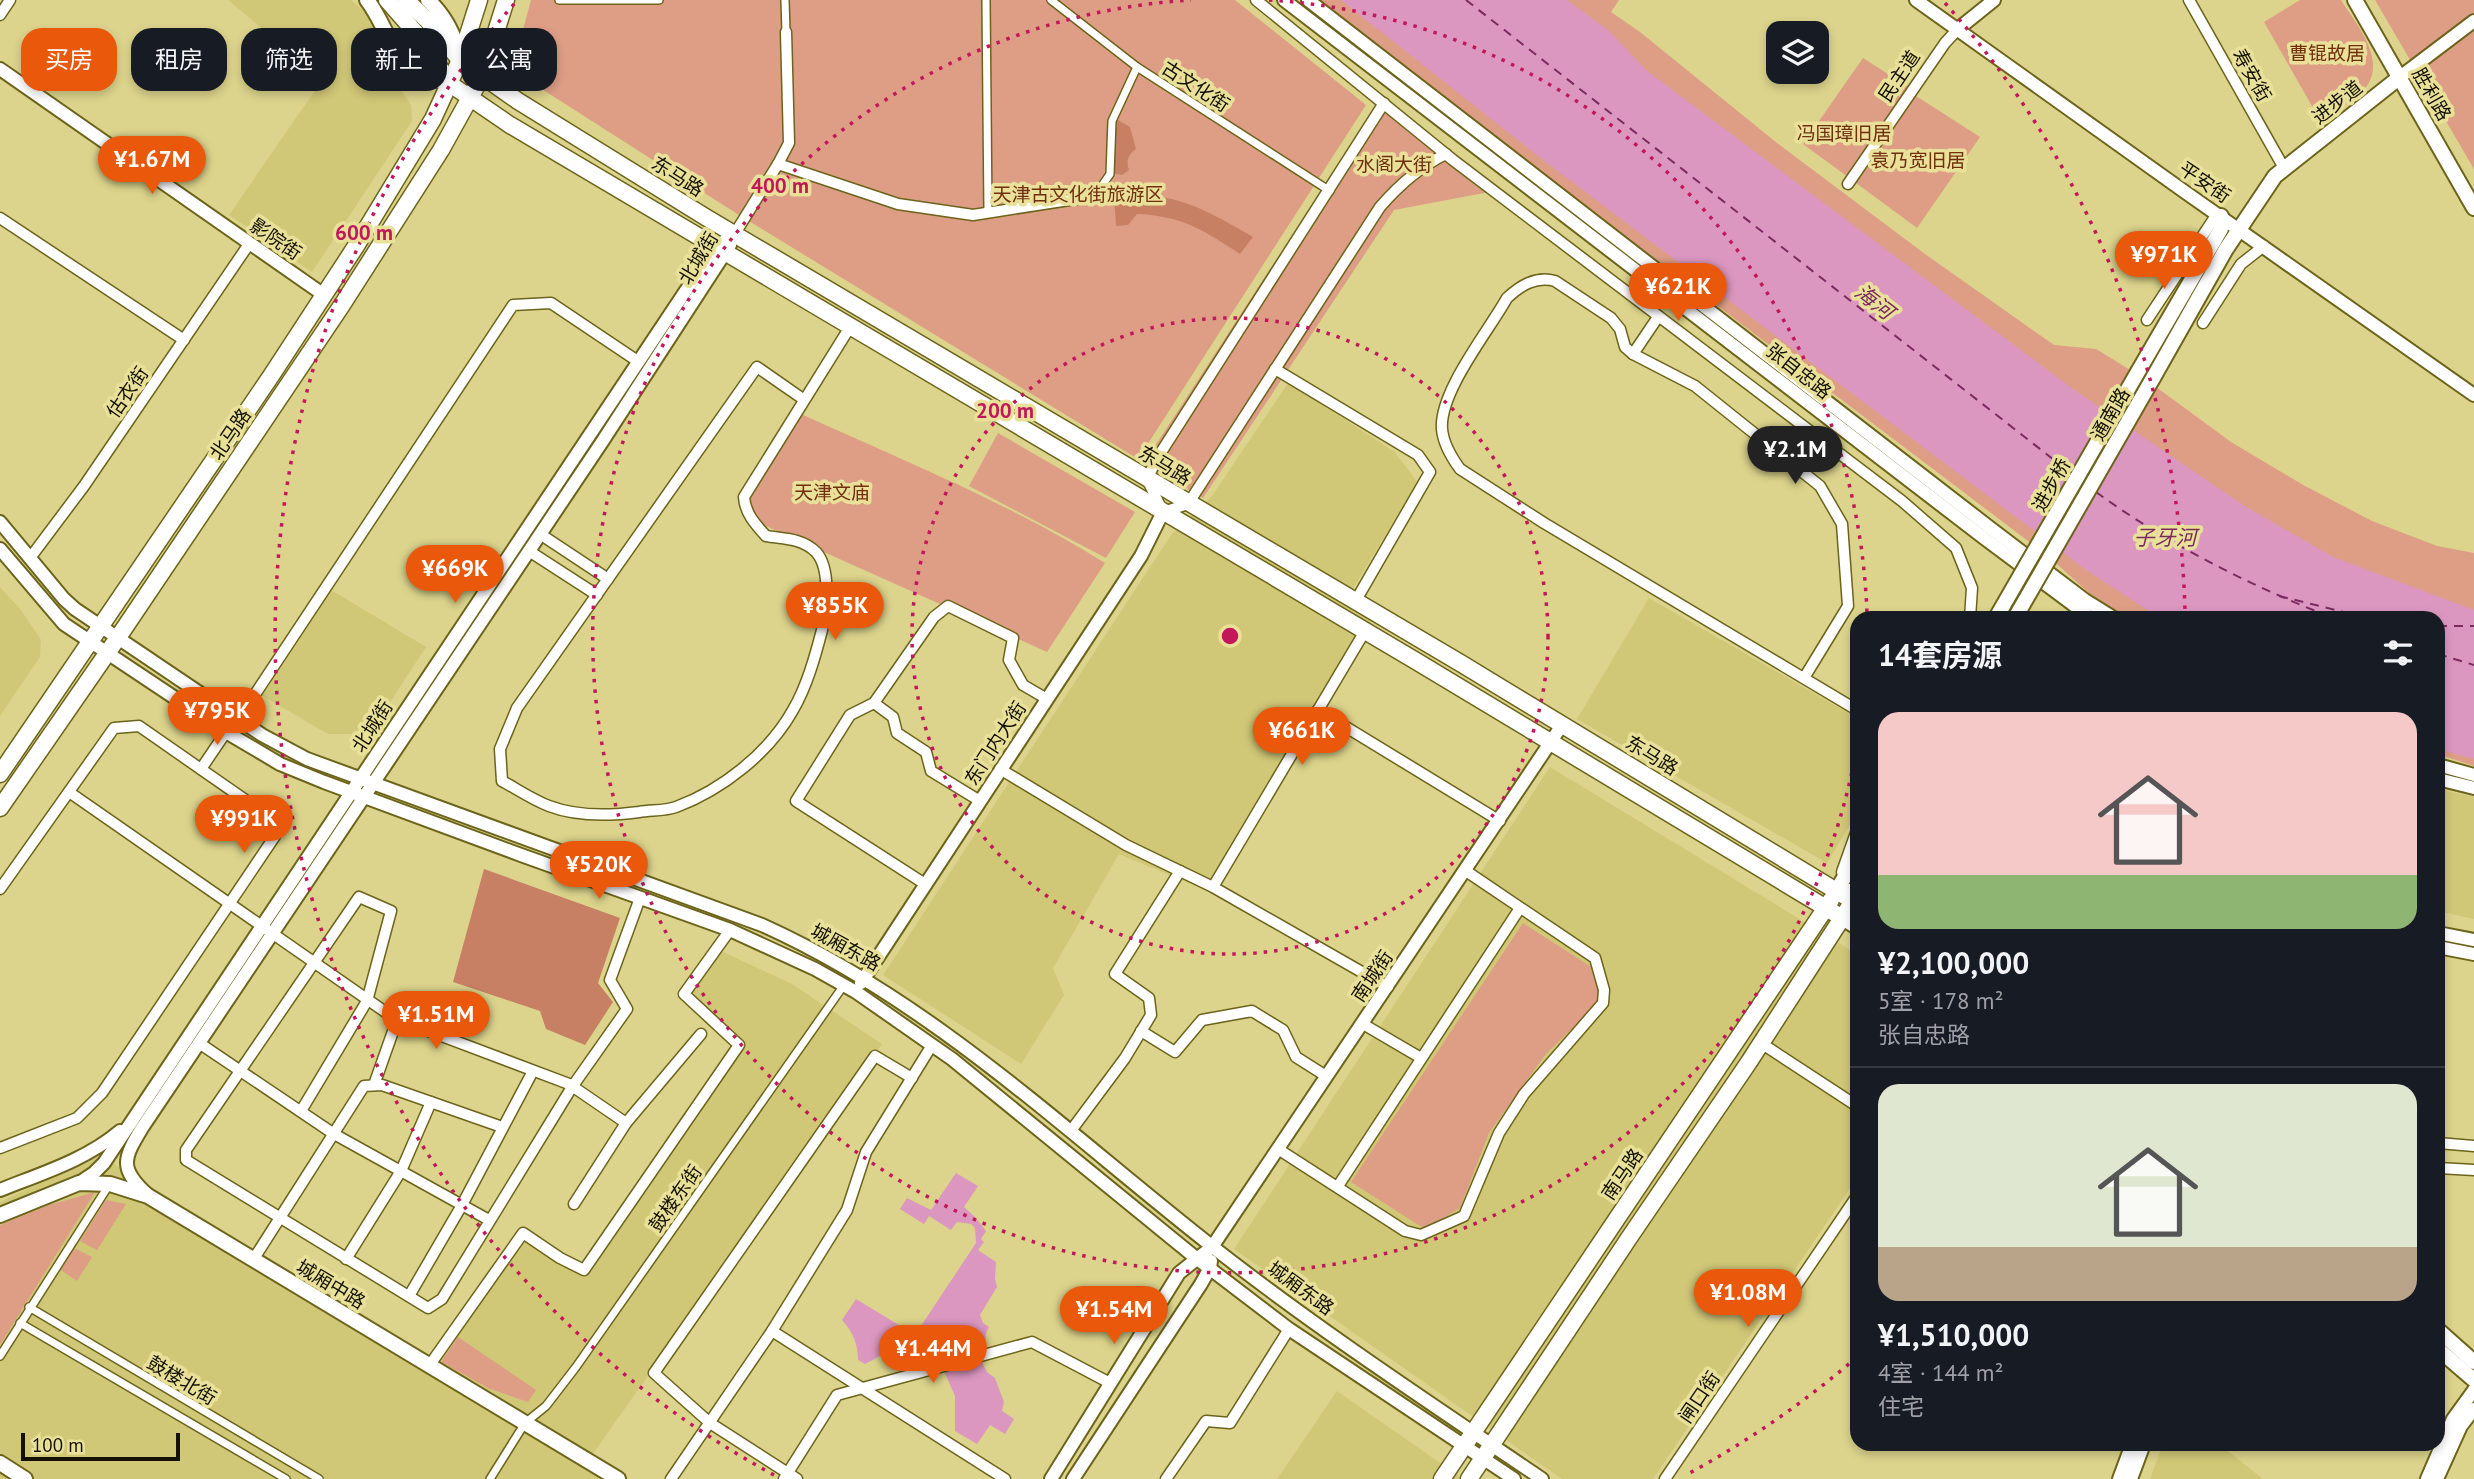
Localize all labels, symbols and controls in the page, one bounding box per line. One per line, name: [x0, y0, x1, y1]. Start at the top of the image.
map controls: [1766, 21, 1829, 84]
button: layers: [1766, 21, 1829, 84]
chip: 买房: [21, 28, 117, 91]
chip: 租房: [131, 28, 227, 91]
chip: 筛选: [241, 28, 337, 91]
chip: 新上: [351, 28, 447, 91]
chip: 公寓: [461, 28, 557, 91]
park label: 曹锟故居: [2289, 41, 2365, 65]
street label: 寿安街: [2227, 44, 2277, 106]
street label: 民主道: [1873, 46, 1925, 106]
street label: 古文化街: [1158, 55, 1234, 117]
street label: 胜利路: [2407, 63, 2457, 125]
street label: 进步道: [2307, 75, 2367, 129]
park label: 冯国璋旧居: [1796, 121, 1892, 145]
pin: ¥1.67M: [95, 136, 209, 196]
text: ¥1.67M: [114, 144, 190, 173]
park label: 袁乃宽旧居: [1870, 148, 1966, 172]
street label: 东马路: [647, 151, 709, 201]
park label: 水阁大街: [1356, 152, 1432, 176]
street label: 平安街: [2175, 156, 2235, 208]
text: 400 m: [751, 172, 809, 199]
park label: 天津古文化街旅游区: [992, 182, 1164, 206]
street label: 影院街: [246, 213, 306, 265]
text: 600 m: [335, 219, 393, 246]
street label: 北城街: [673, 227, 723, 289]
pin: ¥971K: [2115, 232, 2213, 291]
text: ¥971K: [2131, 239, 2197, 268]
pin: ¥621K: [1629, 264, 1727, 323]
text: ¥621K: [1645, 271, 1711, 300]
water label: 海河: [1849, 278, 1902, 328]
street label: 张自忠路: [1762, 338, 1836, 404]
street label: 估衣街: [101, 362, 153, 422]
street label: 通南路: [2085, 383, 2135, 445]
text: 200 m: [976, 397, 1034, 424]
street label: 北马路: [204, 404, 256, 464]
pin: ¥2.1M: [1746, 426, 1844, 486]
text: ¥2.1M: [1763, 434, 1827, 463]
street label: 东马路: [1134, 440, 1196, 490]
street label: 进步桥: [2027, 454, 2075, 516]
park label: 天津文庙: [794, 480, 870, 504]
water label: 子牙河: [2134, 524, 2200, 551]
pin: ¥669K: [406, 546, 504, 605]
text: ¥669K: [422, 553, 488, 582]
pin: ¥855K: [786, 582, 884, 642]
text: ¥855K: [802, 590, 868, 619]
centre of rings: [1218, 624, 1242, 648]
icon: filters: [2379, 634, 2417, 672]
text: 14套房源: [1878, 635, 2002, 674]
pin: ¥795K: [168, 688, 266, 747]
text: ¥795K: [184, 695, 250, 724]
street label: 北城街: [346, 696, 398, 756]
street label: 东门内大街: [959, 697, 1031, 789]
pin: ¥661K: [1253, 708, 1351, 767]
text: ¥661K: [1269, 715, 1335, 744]
street label: 东马路: [1621, 730, 1683, 780]
icon: home: [2085, 757, 2211, 883]
pin: ¥991K: [195, 796, 293, 855]
text: ¥991K: [211, 803, 277, 832]
pin: ¥520K: [550, 842, 648, 901]
text: ¥520K: [566, 849, 632, 878]
street label: 城厢东路: [807, 918, 885, 976]
text: ¥2,100,000: [1878, 943, 2029, 982]
street label: 南城街: [1346, 946, 1398, 1006]
text: 5室 · 178 m²: [1878, 986, 2003, 1015]
pin: ¥1.51M: [379, 992, 493, 1051]
text: ¥1.51M: [398, 999, 474, 1028]
text: 张自忠路: [1878, 1020, 1970, 1049]
icon: home: [2085, 1129, 2211, 1255]
street label: 南马路: [1596, 1144, 1648, 1204]
street label: 鼓楼东街: [643, 1160, 707, 1236]
street label: 城厢中路: [292, 1254, 370, 1314]
street label: 城厢东路: [1263, 1256, 1339, 1320]
pin: ¥1.08M: [1691, 1270, 1805, 1329]
text: ¥1.08M: [1710, 1277, 1786, 1306]
pin: ¥1.54M: [1057, 1286, 1171, 1346]
text: ¥1.54M: [1076, 1294, 1152, 1323]
text: ¥1,510,000: [1878, 1315, 2029, 1354]
pin: ¥1.44M: [876, 1326, 990, 1385]
text: ¥1.44M: [895, 1333, 971, 1362]
street label: 鼓楼北街: [143, 1350, 221, 1410]
text: 4室 · 144 m²: [1878, 1358, 2003, 1387]
street label: 闸口街: [1673, 1367, 1725, 1427]
text: 住宅: [1878, 1392, 1924, 1421]
scale bar: [21, 1430, 180, 1462]
text: 100 m: [32, 1433, 84, 1457]

